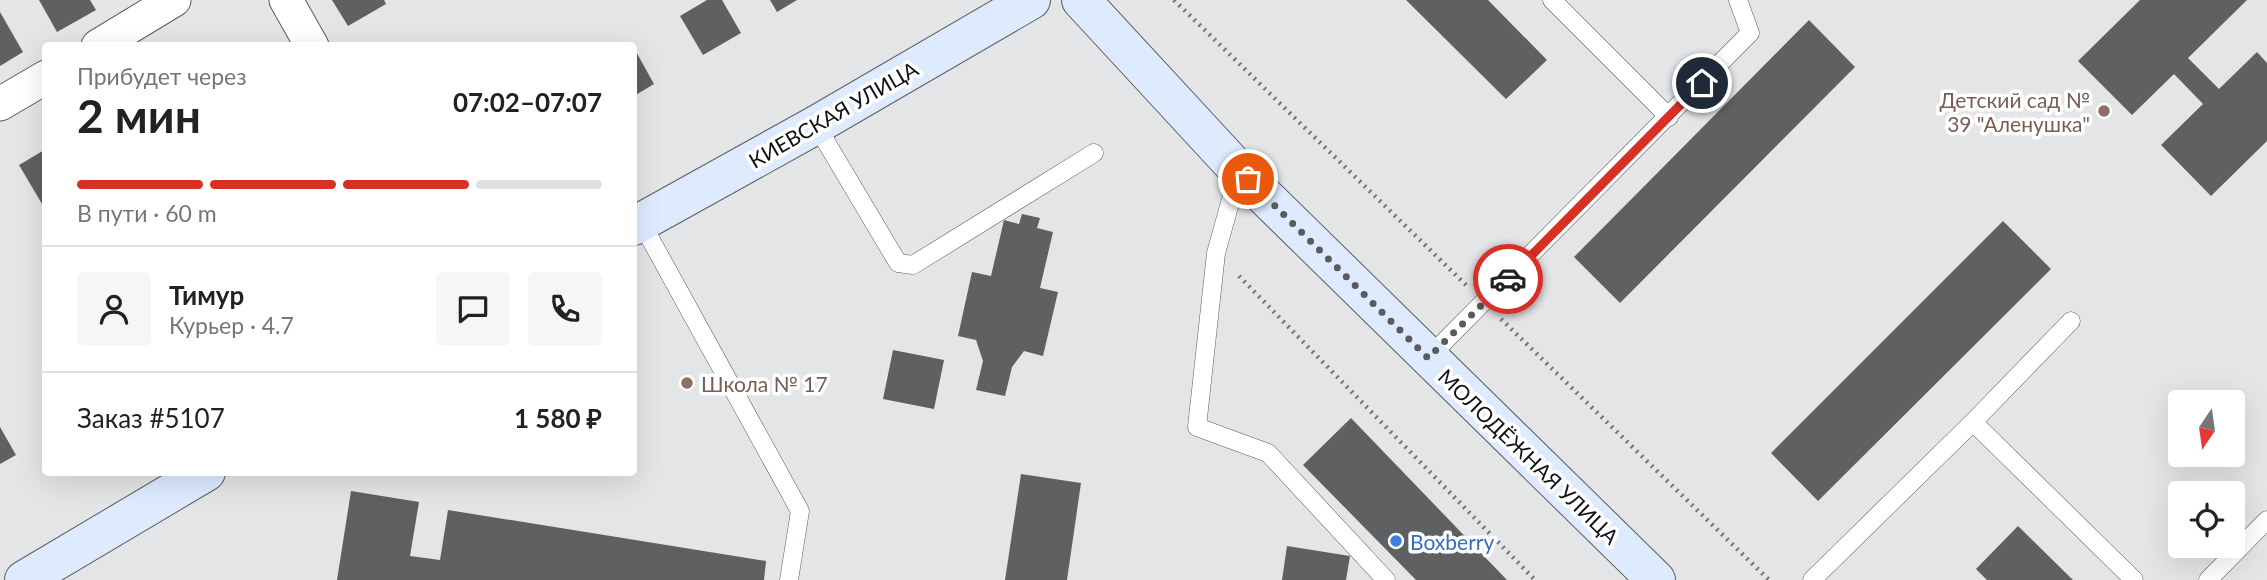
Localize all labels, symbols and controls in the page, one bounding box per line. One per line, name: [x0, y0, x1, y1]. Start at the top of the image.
pin: [1672, 53, 1732, 113]
street label: КИЕВСКАЯ УЛИЦА: [744, 55, 923, 173]
text: Прибудет через: [77, 62, 247, 90]
icon: home: [1683, 64, 1721, 102]
text: 07:02–07:07: [453, 86, 602, 118]
place label: Детский сад № 39 "Аленушка": [1939, 87, 2090, 136]
text: 2 мин: [77, 88, 201, 143]
marker: Детский сад № 39 "Аленушка": [2096, 103, 2112, 119]
pin: [1218, 149, 1278, 209]
icon: bag: [1229, 160, 1267, 198]
text: В пути · 60 m: [77, 199, 217, 227]
courier: [1473, 244, 1543, 314]
icon: car: [1489, 260, 1527, 298]
button: person: [77, 272, 151, 346]
button: chat: [436, 272, 510, 346]
button: phone: [528, 272, 602, 346]
text: Тимур: [169, 279, 244, 311]
text: Курьер · 4.7: [169, 311, 294, 339]
street label: МОЛОДЁЖНАЯ УЛИЦА: [1434, 363, 1625, 549]
place label: Школа № 17: [701, 371, 828, 396]
marker: Школа № 17: [679, 375, 695, 391]
north arrow: [2168, 390, 2245, 467]
map controls: [2168, 390, 2245, 558]
text: Заказ #5107: [77, 402, 225, 434]
text: 1 580 ₽: [514, 402, 602, 434]
button: locate: [2168, 481, 2245, 558]
place label: Boxberry: [1410, 529, 1494, 554]
marker: Boxberry: [1388, 533, 1404, 549]

